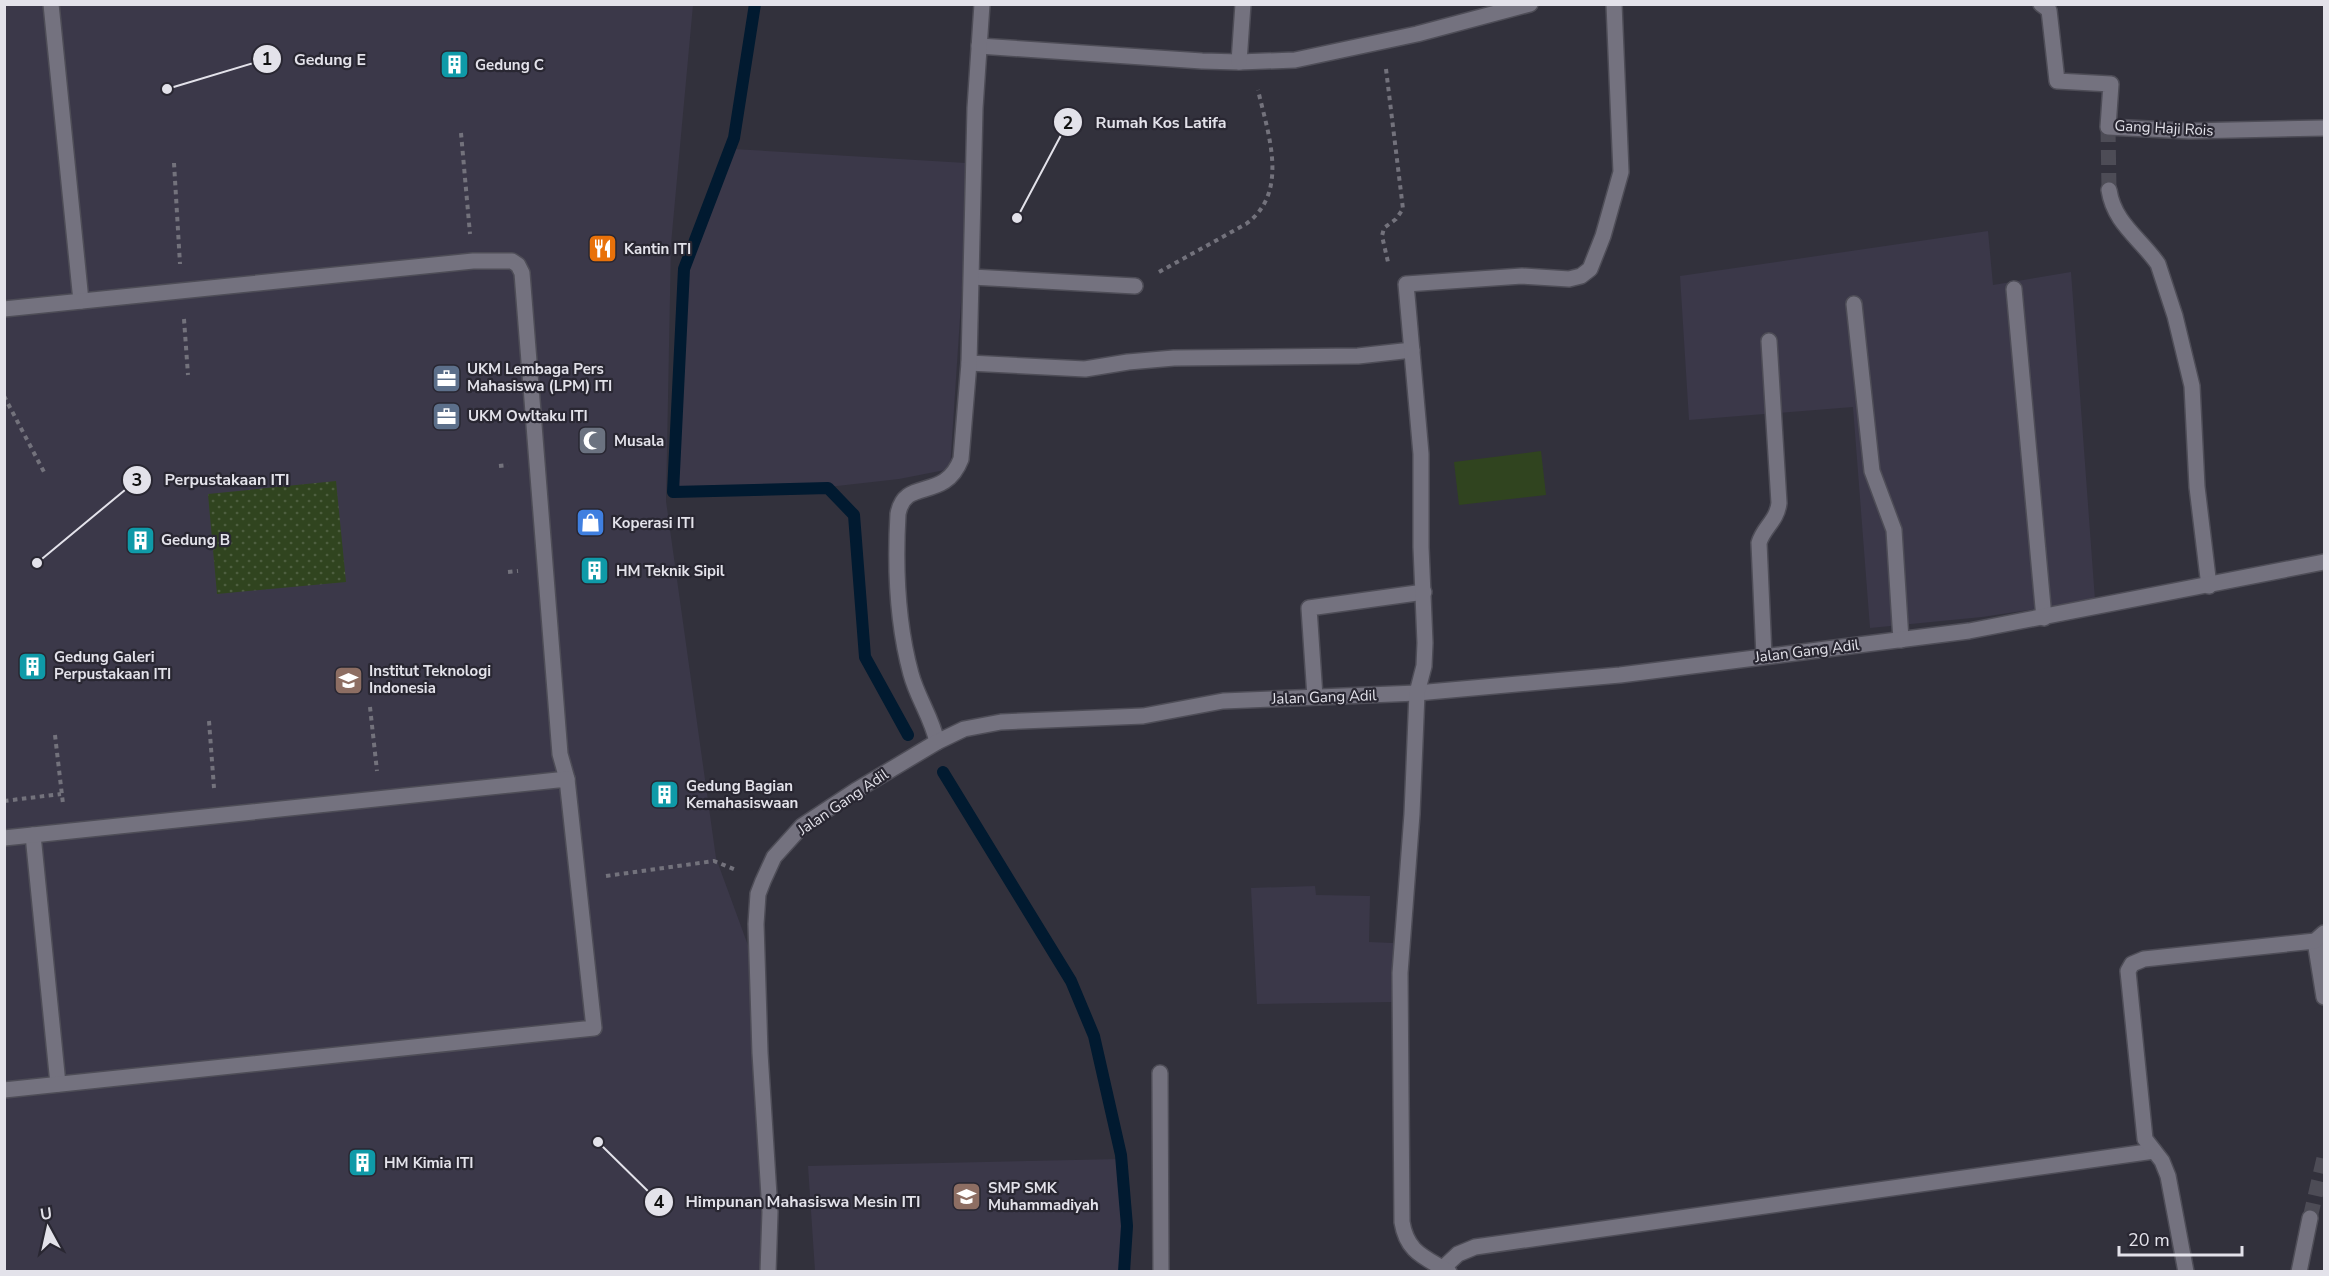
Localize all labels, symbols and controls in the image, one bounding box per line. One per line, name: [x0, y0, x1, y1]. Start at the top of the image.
callout: Gedung E: [252, 42, 378, 76]
text: 1: [262, 47, 272, 71]
text: Gedung E: [294, 49, 366, 71]
building icon: Gedung C: [438, 49, 470, 81]
place label: Gedung C: [475, 55, 544, 75]
callout: Rumah Kos Latifa: [1053, 105, 1238, 139]
text: 2: [1063, 111, 1073, 135]
text: Rumah Kos Latifa: [1096, 112, 1226, 134]
street label: Gang Haji Rois: [2114, 115, 2214, 141]
restaurant icon: Kantin ITI: [587, 233, 619, 265]
place label: Kantin ITI: [624, 239, 691, 259]
place label: UKM Lembaga Pers Mahasiswa (LPM) ITI: [467, 359, 612, 396]
office icon: UKM Lembaga Pers Mahasiswa (LPM) ITI: [430, 362, 462, 394]
office icon: UKM Owltaku ITI: [431, 400, 463, 432]
place label: UKM Owltaku ITI: [468, 406, 588, 426]
mosque icon: Musala: [577, 425, 609, 457]
place label: Musala: [614, 431, 664, 451]
callout: Perpustakaan ITI: [122, 463, 301, 497]
text: 3: [132, 468, 142, 492]
text: Perpustakaan ITI: [164, 469, 290, 491]
shop icon: Koperasi ITI: [575, 507, 607, 539]
place label: Koperasi ITI: [612, 513, 695, 533]
building icon: Gedung B: [124, 524, 156, 556]
place label: Gedung B: [161, 530, 230, 550]
building icon: HM Teknik Sipil: [579, 555, 611, 587]
place label: HM Teknik Sipil: [616, 561, 725, 581]
street label: Jalan Gang Adil: [1753, 635, 1861, 667]
place label: Gedung Galeri Perpustakaan ITI: [54, 647, 171, 684]
building icon: Gedung Galeri Perpustakaan ITI: [17, 650, 49, 682]
place label: Institut Teknologi Indonesia: [369, 661, 491, 698]
school or university icon: Institut Teknologi Indonesia: [332, 664, 364, 696]
street label: Jalan Gang Adil: [1270, 685, 1377, 709]
street label: Jalan Gang Adil: [793, 764, 893, 840]
place label: Gedung Bagian Kemahasiswaan: [686, 776, 798, 813]
building icon: Gedung Bagian Kemahasiswaan: [649, 779, 681, 811]
building icon: HM Kimia ITI: [347, 1147, 379, 1179]
place label: HM Kimia ITI: [384, 1153, 473, 1173]
place label: SMP SMK Muhammadiyah: [988, 1178, 1099, 1215]
school or university icon: SMP SMK Muhammadiyah: [951, 1181, 983, 1213]
callout: Himpunan Mahasiswa Mesin ITI: [644, 1185, 933, 1219]
text: 4: [654, 1190, 665, 1214]
text: Himpunan Mahasiswa Mesin ITI: [685, 1191, 921, 1213]
north arrow: [18, 1198, 78, 1258]
text: U: [39, 1202, 53, 1226]
scale bar: [2119, 1219, 2242, 1257]
text: 20 m: [2128, 1228, 2170, 1252]

